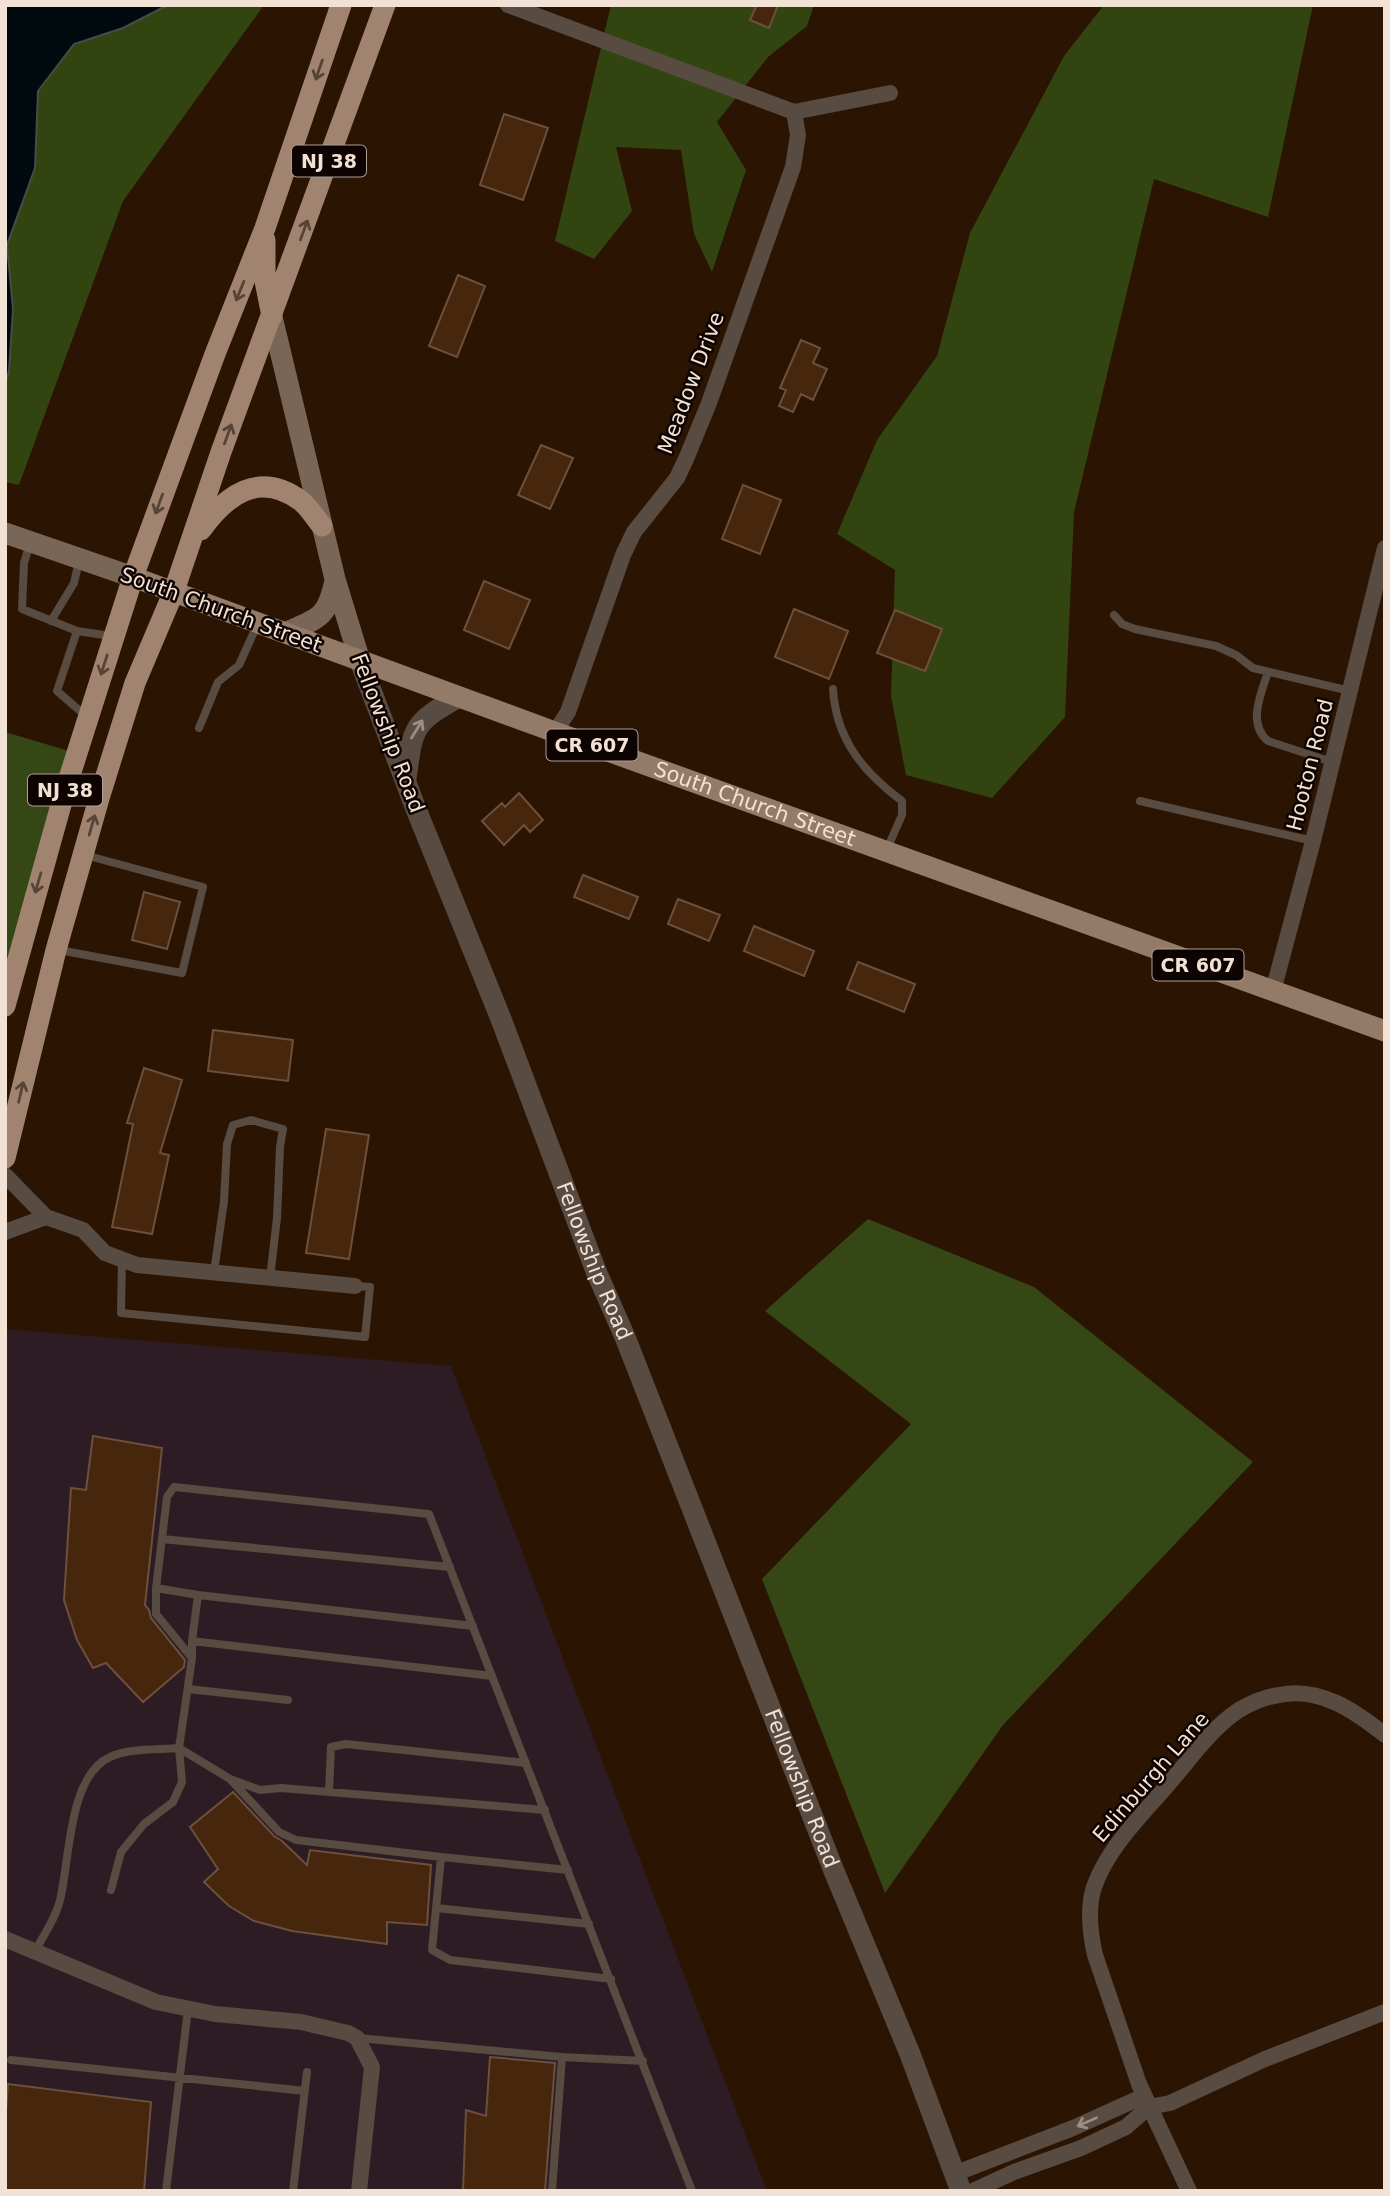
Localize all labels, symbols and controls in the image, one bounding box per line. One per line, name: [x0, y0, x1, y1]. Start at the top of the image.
one-way arrow: [312, 58, 324, 80]
road number: NJ 38: [292, 146, 366, 176]
one-way arrow: [299, 219, 311, 241]
one-way arrow: [233, 280, 246, 302]
street label: Meadow Drive: [653, 309, 729, 457]
one-way arrow: [223, 423, 235, 445]
one-way arrow: [152, 492, 165, 514]
street label: South Church Street: [117, 562, 325, 658]
street label: Fellowship Road: [347, 650, 429, 816]
one-way arrow: [97, 654, 110, 676]
street label: Hooton Road: [1282, 696, 1338, 834]
one-way arrow: [410, 720, 425, 739]
road number: CR 607: [546, 730, 638, 760]
street label: South Church Street: [651, 757, 859, 851]
road number: NJ 38: [28, 775, 102, 806]
one-way arrow: [86, 814, 99, 836]
one-way arrow: [30, 871, 43, 893]
road number: CR 607: [1152, 950, 1244, 981]
one-way arrow: [15, 1081, 28, 1104]
street label: Fellowship Road: [551, 1178, 637, 1344]
street label: Fellowship Road: [760, 1706, 844, 1871]
street label: Edinburgh Lane: [1088, 1707, 1214, 1847]
one-way arrow: [1077, 2116, 1098, 2129]

